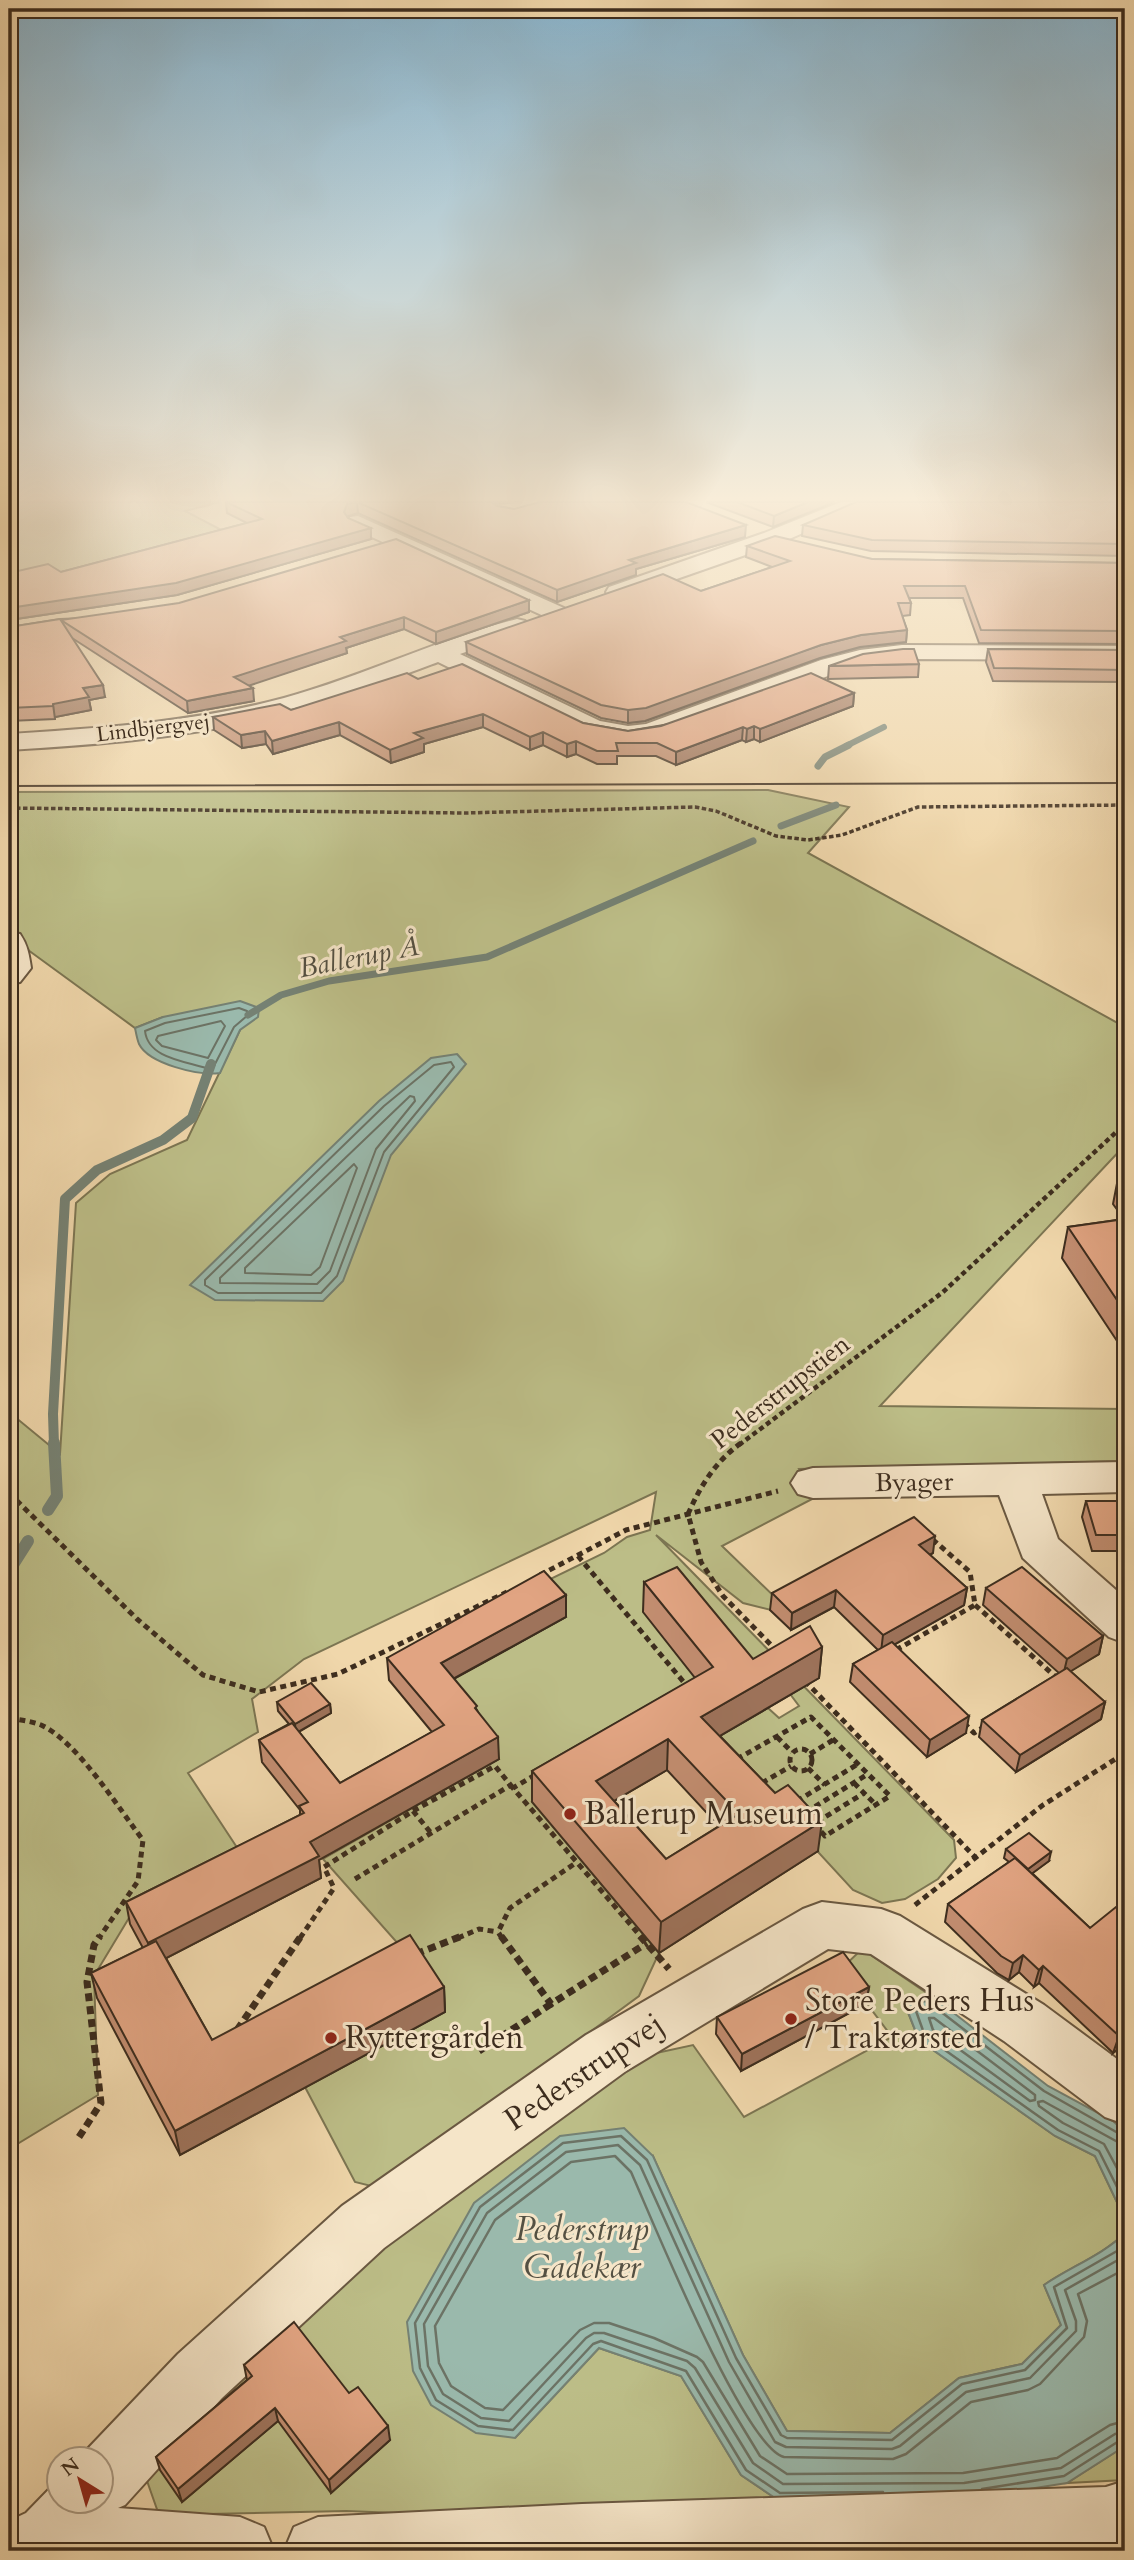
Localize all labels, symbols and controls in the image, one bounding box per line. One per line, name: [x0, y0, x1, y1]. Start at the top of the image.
street label: Lindbjergvej: [95, 707, 211, 749]
water label: Ballerup Å: [295, 927, 423, 987]
street label: Pederstrupstien: [703, 1326, 857, 1457]
street label: Byager: [874, 1464, 954, 1500]
place label: Ballerup Museum: [584, 1792, 823, 1836]
marker: Ballerup Museum: [562, 1806, 578, 1822]
place label: Store Peders Hus / Traktørsted: [805, 1979, 1034, 2060]
street label: Pederstrupvej: [496, 2002, 672, 2142]
marker: Store Peders Hus / Traktørsted: [783, 2011, 799, 2027]
place label: Ryttergården: [345, 2016, 524, 2060]
marker: Ryttergården: [323, 2030, 339, 2046]
water label: Pederstrup Gadekær: [515, 2207, 649, 2290]
north arrow: [46, 2444, 116, 2514]
text: N: [56, 2452, 85, 2483]

